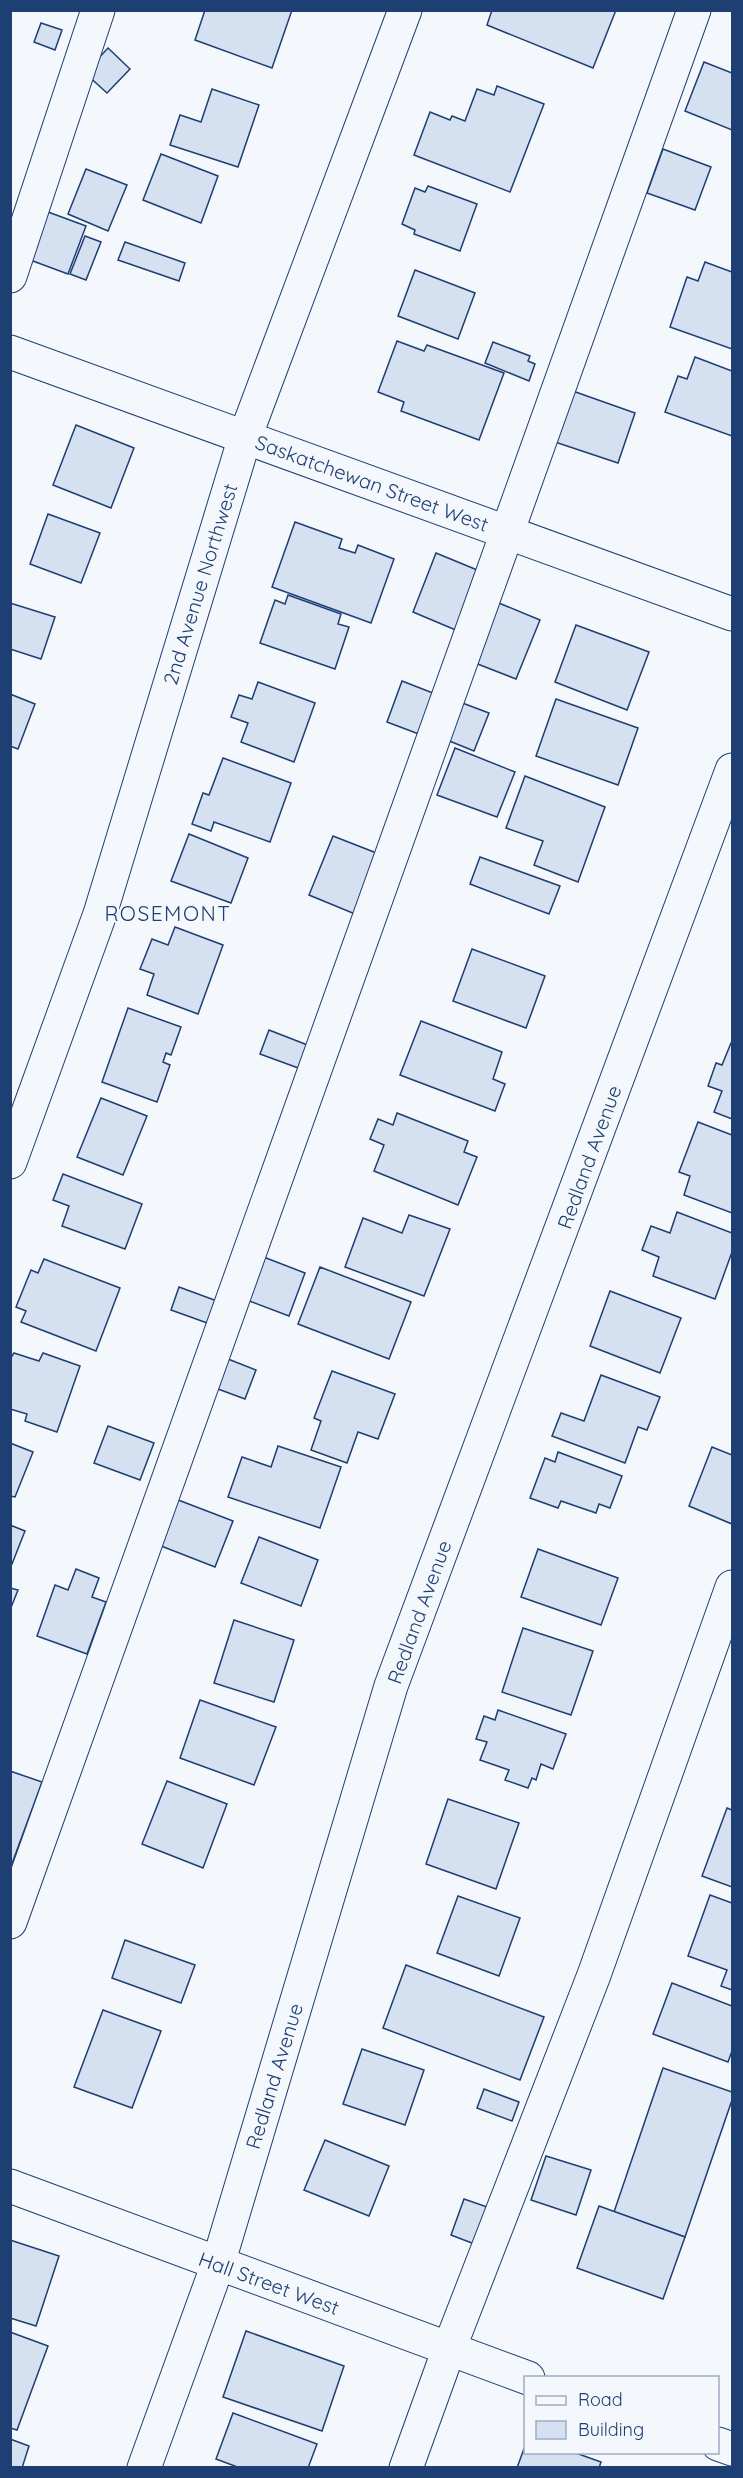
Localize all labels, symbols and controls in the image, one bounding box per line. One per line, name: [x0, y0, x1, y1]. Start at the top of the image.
street label: Saskatchewan Street West: [252, 429, 492, 537]
street label: 2nd Avenue Northwest: [157, 480, 243, 688]
district label: ROSEMONT: [104, 900, 232, 926]
street label: Redland Avenue: [551, 1082, 627, 1232]
street label: Redland Avenue: [381, 1537, 457, 1687]
street label: Redland Avenue: [240, 2000, 308, 2152]
street label: Hall Street West: [195, 2246, 343, 2320]
legend: [524, 2376, 719, 2454]
text: Road: [578, 2388, 623, 2411]
text: Building: [578, 2418, 644, 2441]

